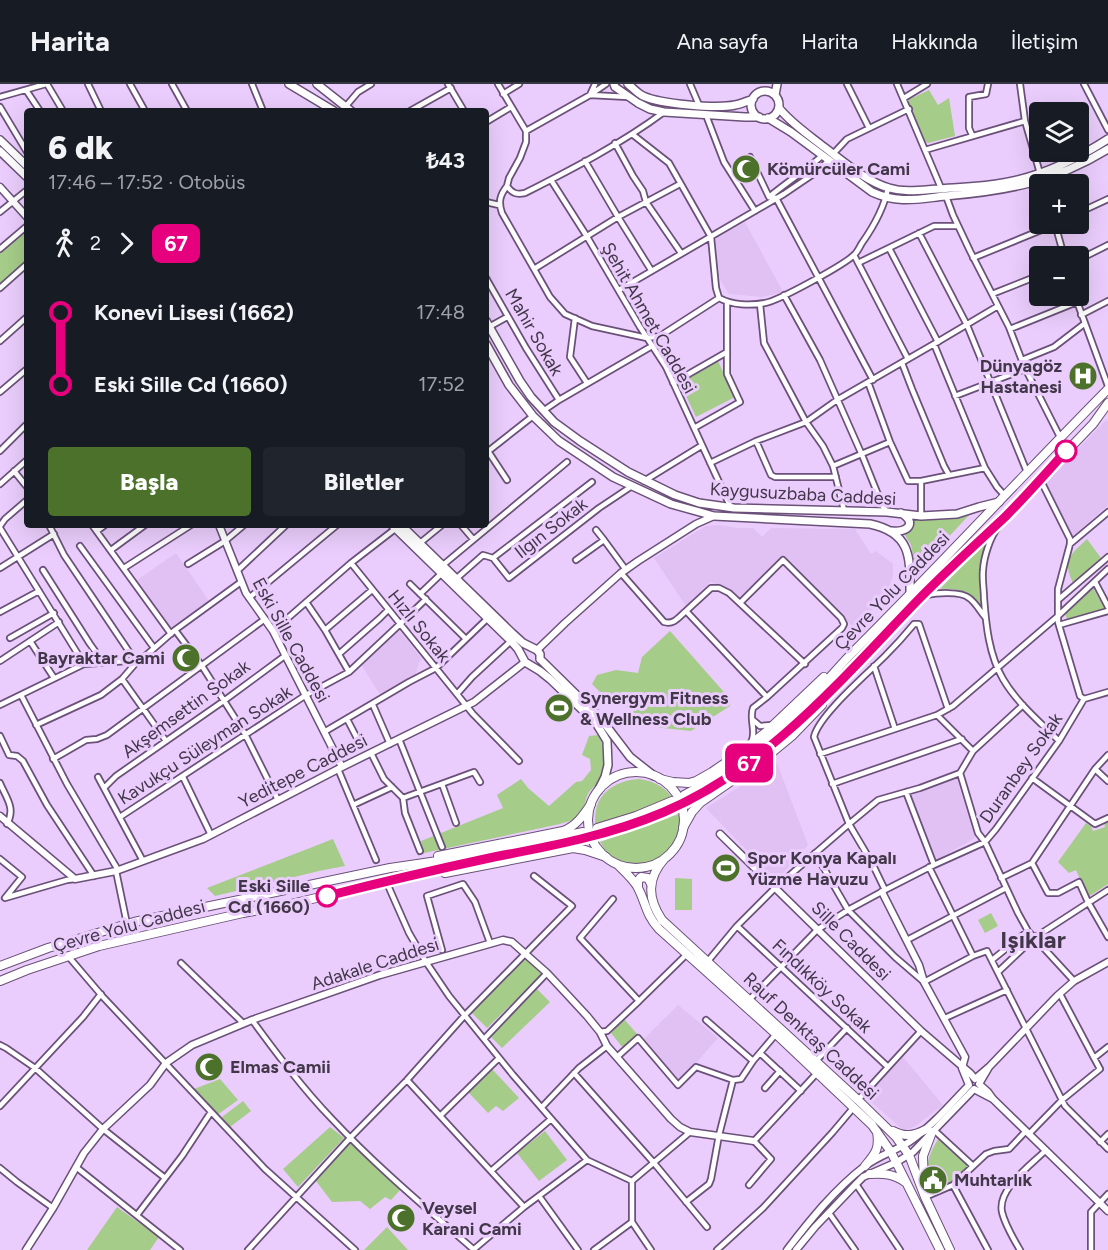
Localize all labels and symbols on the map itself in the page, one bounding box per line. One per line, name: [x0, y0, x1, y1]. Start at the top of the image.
mosque icon: Kömürcüler Cami: [730, 153, 762, 185]
place label: Kömürcüler Cami: [767, 158, 910, 180]
street label: Şehit Ahmet Caddesi: [597, 239, 701, 397]
street label: Mahir Sokak: [500, 284, 568, 380]
place label: Dünyagöz Hastanesi: [980, 355, 1062, 398]
hospital icon: Dünyagöz Hastanesi: [1067, 360, 1099, 392]
unlabelled marker: [1055, 440, 1077, 462]
street label: Kaygusuzbaba Caddesi: [709, 478, 897, 510]
street label: Ilgın Sokak: [510, 493, 592, 563]
street label: Çevre Yolu Caddesi: [830, 527, 954, 655]
street label: Eski Sille Caddesi: [248, 574, 334, 706]
street label: Hızlı Sokak: [383, 585, 455, 667]
mosque icon: Bayraktar Cami: [170, 642, 202, 674]
place label: Bayraktar Cami: [37, 647, 165, 669]
street label: Akşemsettin Sokak: [118, 655, 255, 763]
street label: Kavukçu Süleyman Sokak: [114, 680, 296, 810]
place label: Synergym Fitness & Wellness Club: [580, 687, 729, 730]
sports icon: Synergym Fitness & Wellness Club: [543, 692, 575, 724]
street label: Duranbey Sokak: [975, 708, 1067, 827]
street label: Yeditepe Caddesi: [235, 729, 371, 813]
line badge: 67: [722, 744, 776, 782]
place label: Spor Konya Kapalı Yüzme Havuzu: [747, 847, 897, 890]
sports icon: Spor Konya Kapalı Yüzme Havuzu: [710, 852, 742, 884]
place label: Eski Sille Cd (1660): [228, 875, 310, 918]
marker: Eski Sille Cd (1660): [316, 885, 338, 907]
street label: Çevre Yolu Caddesi: [51, 895, 207, 957]
street label: Sille Caddesi: [807, 897, 895, 985]
district label: Işıklar: [1000, 925, 1066, 954]
street label: Adakale Caddesi: [308, 933, 442, 995]
street label: Fındıkköy Sokak: [768, 934, 877, 1038]
street label: Rauf Denktaş Caddesi: [739, 968, 883, 1104]
mosque icon: Elmas Camii: [193, 1051, 225, 1083]
place label: Elmas Camii: [230, 1056, 331, 1078]
public building icon: Muhtarlık: [917, 1164, 949, 1196]
place label: Muhtarlık: [954, 1169, 1033, 1191]
place label: Veysel Karani Cami: [422, 1197, 522, 1240]
mosque icon: Veysel Karani Cami: [385, 1202, 417, 1234]

